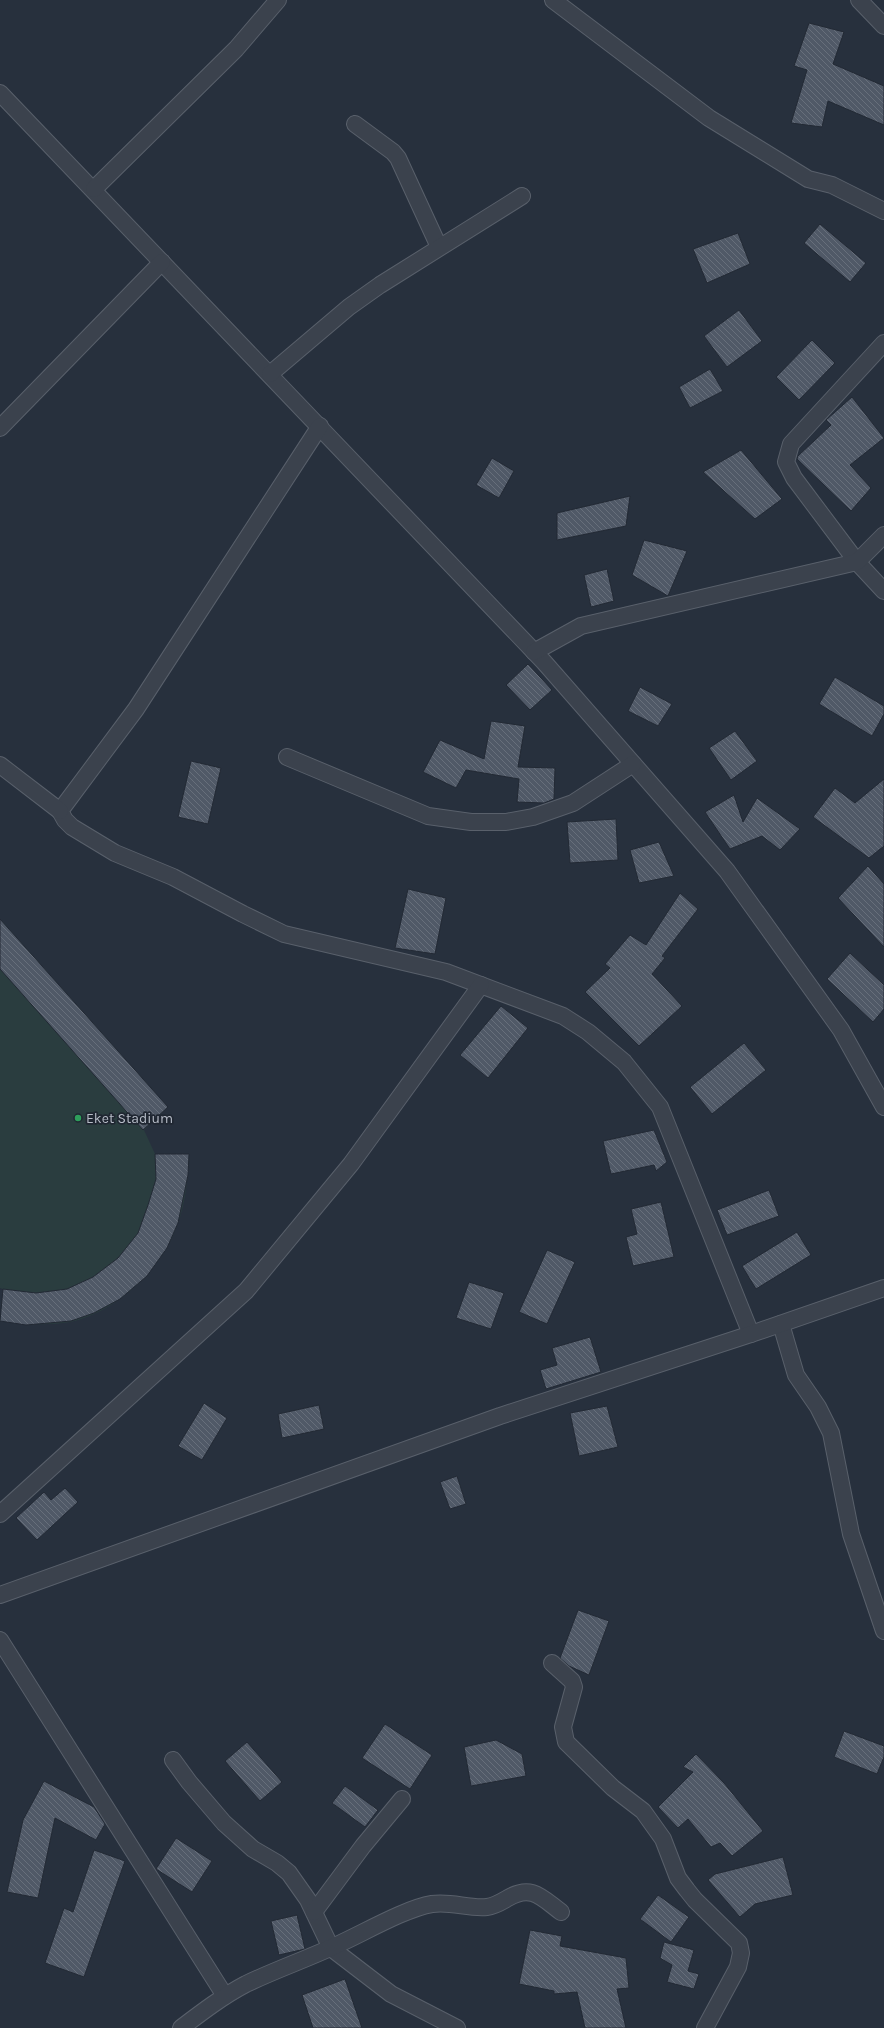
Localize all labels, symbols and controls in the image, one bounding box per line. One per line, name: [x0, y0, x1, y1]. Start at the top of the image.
place label: Eket Stadium: [86, 1110, 173, 1127]
marker: Eket Stadium: [73, 1113, 83, 1123]

